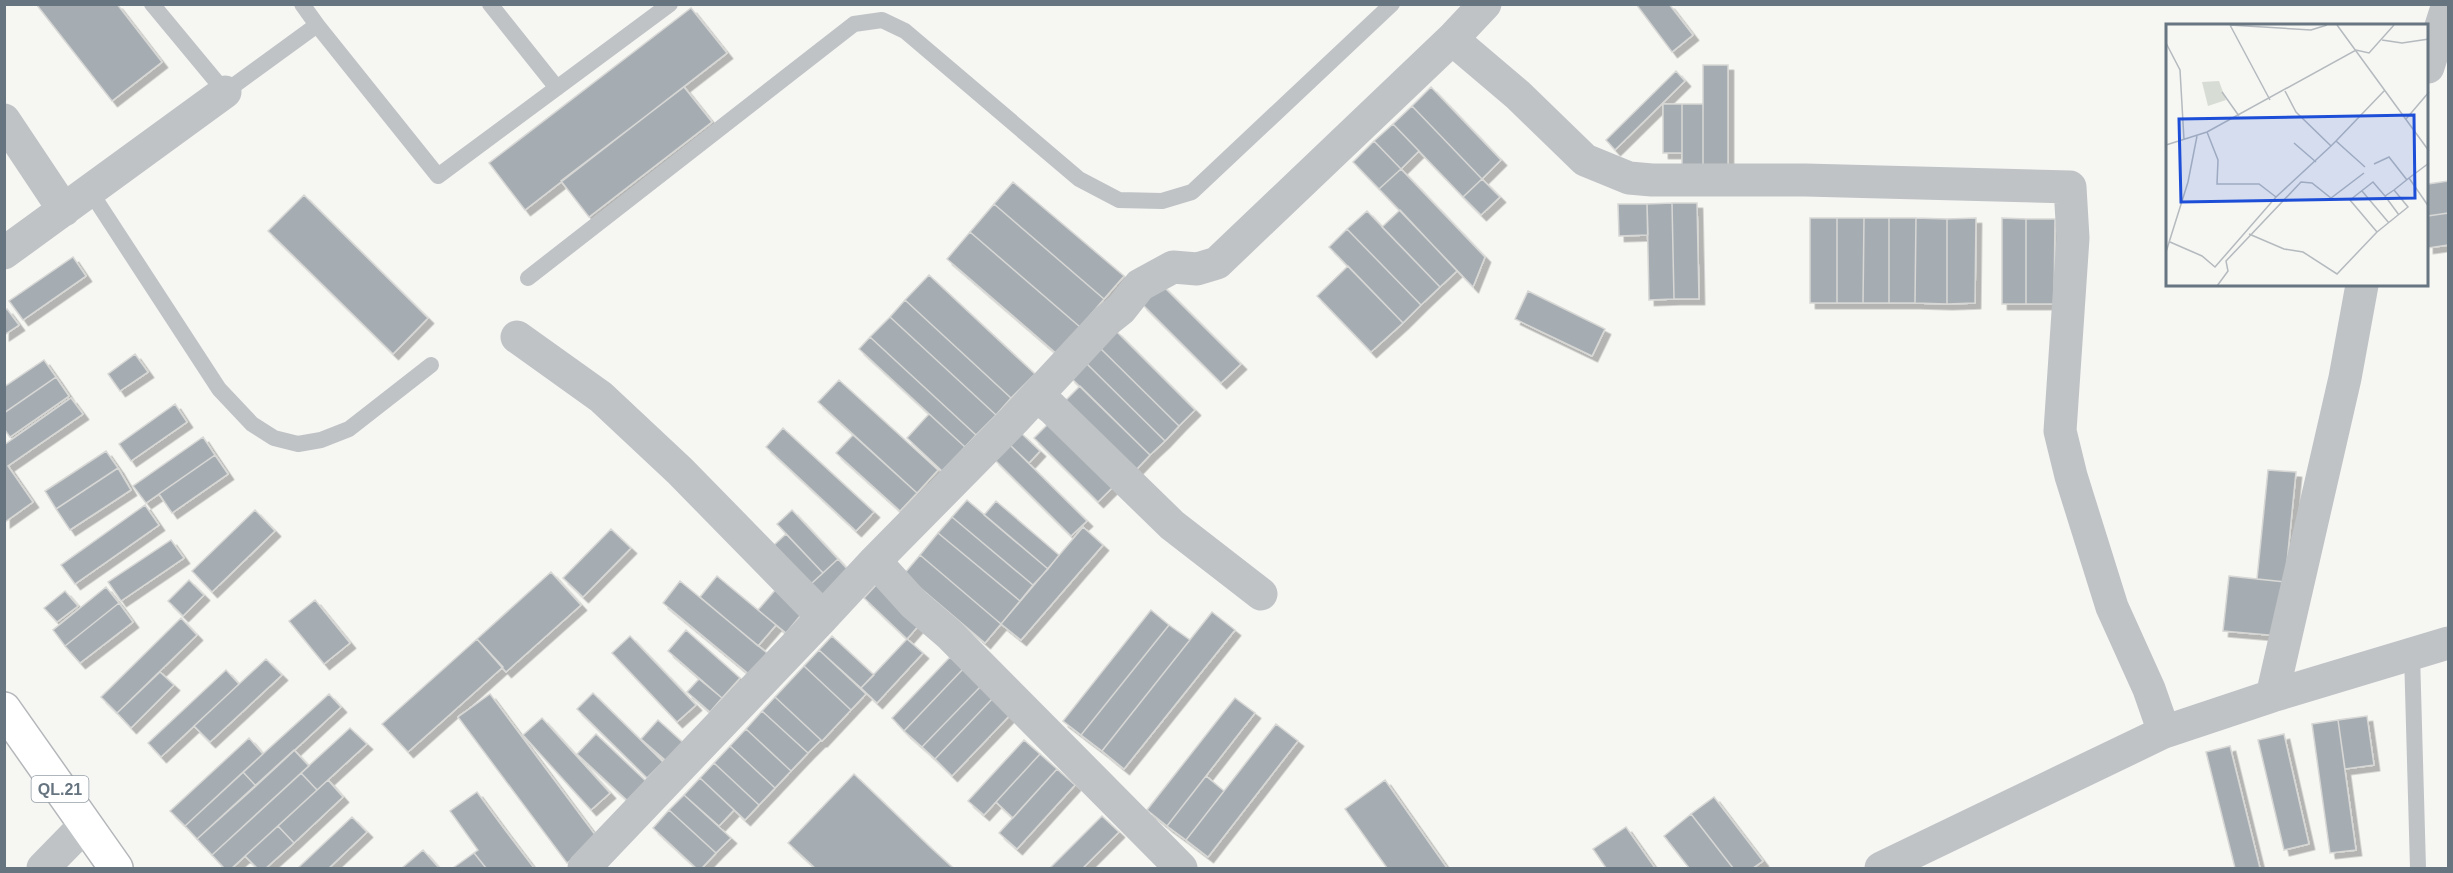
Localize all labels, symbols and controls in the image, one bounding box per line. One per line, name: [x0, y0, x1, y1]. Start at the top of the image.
inset map: [2166, 24, 2429, 286]
road number: QL.21: [32, 776, 88, 802]

